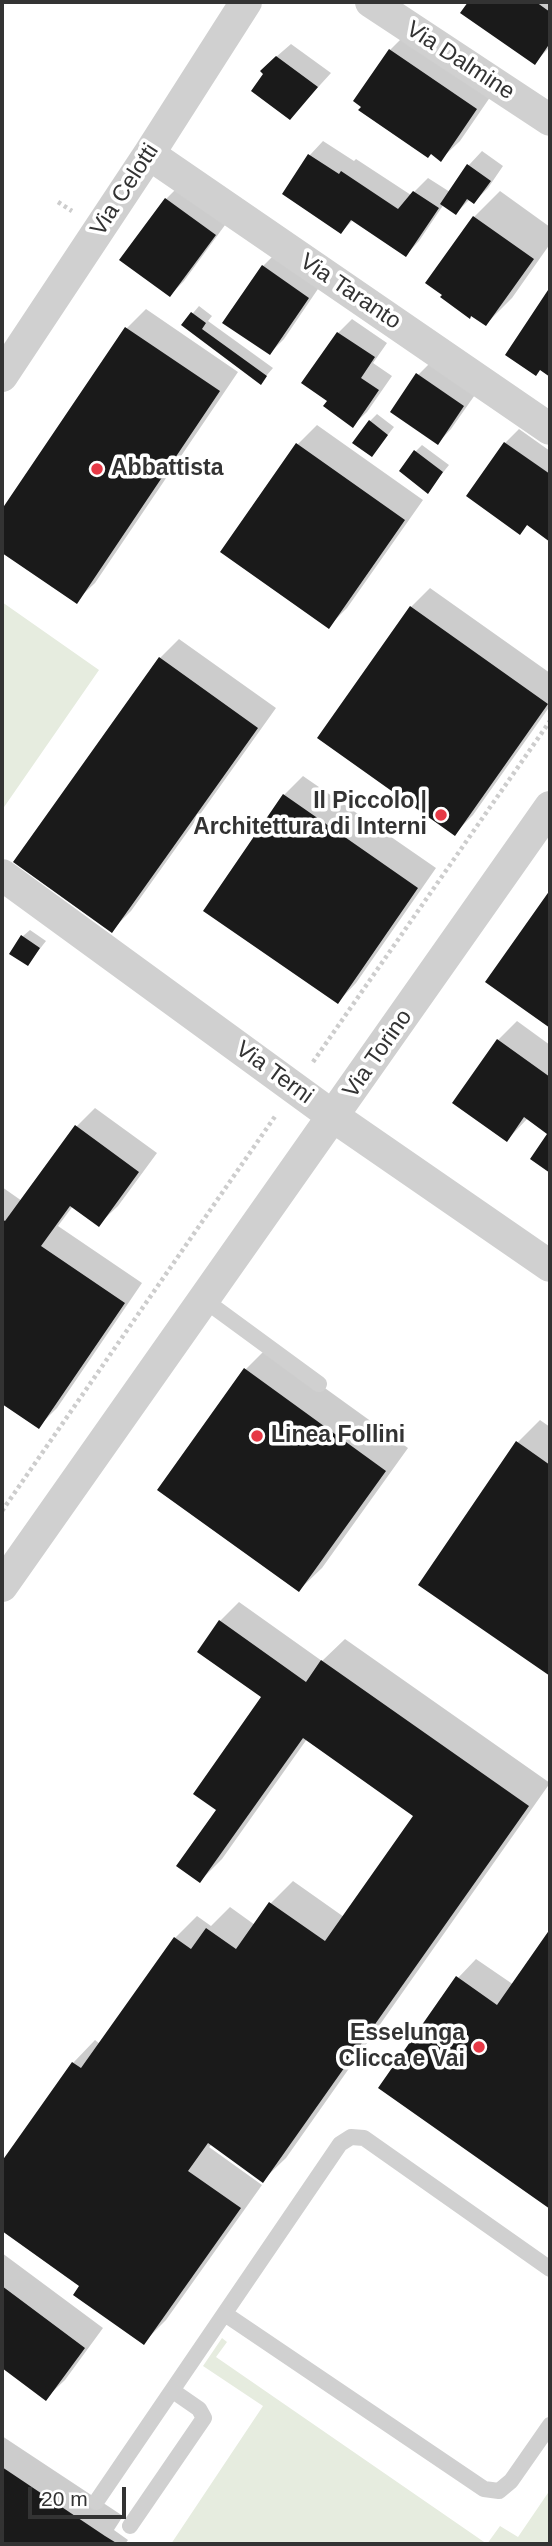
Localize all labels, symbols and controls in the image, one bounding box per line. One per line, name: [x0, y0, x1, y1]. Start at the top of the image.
street label: Via Dalmine: [401, 16, 519, 106]
street label: Via Celotti: [85, 139, 165, 241]
street label: Via Taranto: [294, 248, 406, 336]
place label: Abbattista: [111, 455, 223, 483]
marker: Abbattista: [89, 461, 105, 477]
place label: Il Piccolo | Architettura di Interni: [193, 788, 427, 842]
marker: Il Piccolo | Architettura di Interni: [433, 807, 449, 823]
street label: Via Torino: [337, 1004, 419, 1104]
street label: Via Terni: [230, 1036, 318, 1110]
place label: Linea Follini: [271, 1422, 405, 1450]
marker: Linea Follini: [249, 1428, 265, 1444]
place label: Esselunga Clicca e Vai: [338, 2020, 465, 2074]
marker: Esselunga Clicca e Vai: [471, 2039, 487, 2055]
scale bar: [32, 2472, 130, 2516]
text: 20 m: [41, 2487, 88, 2510]

